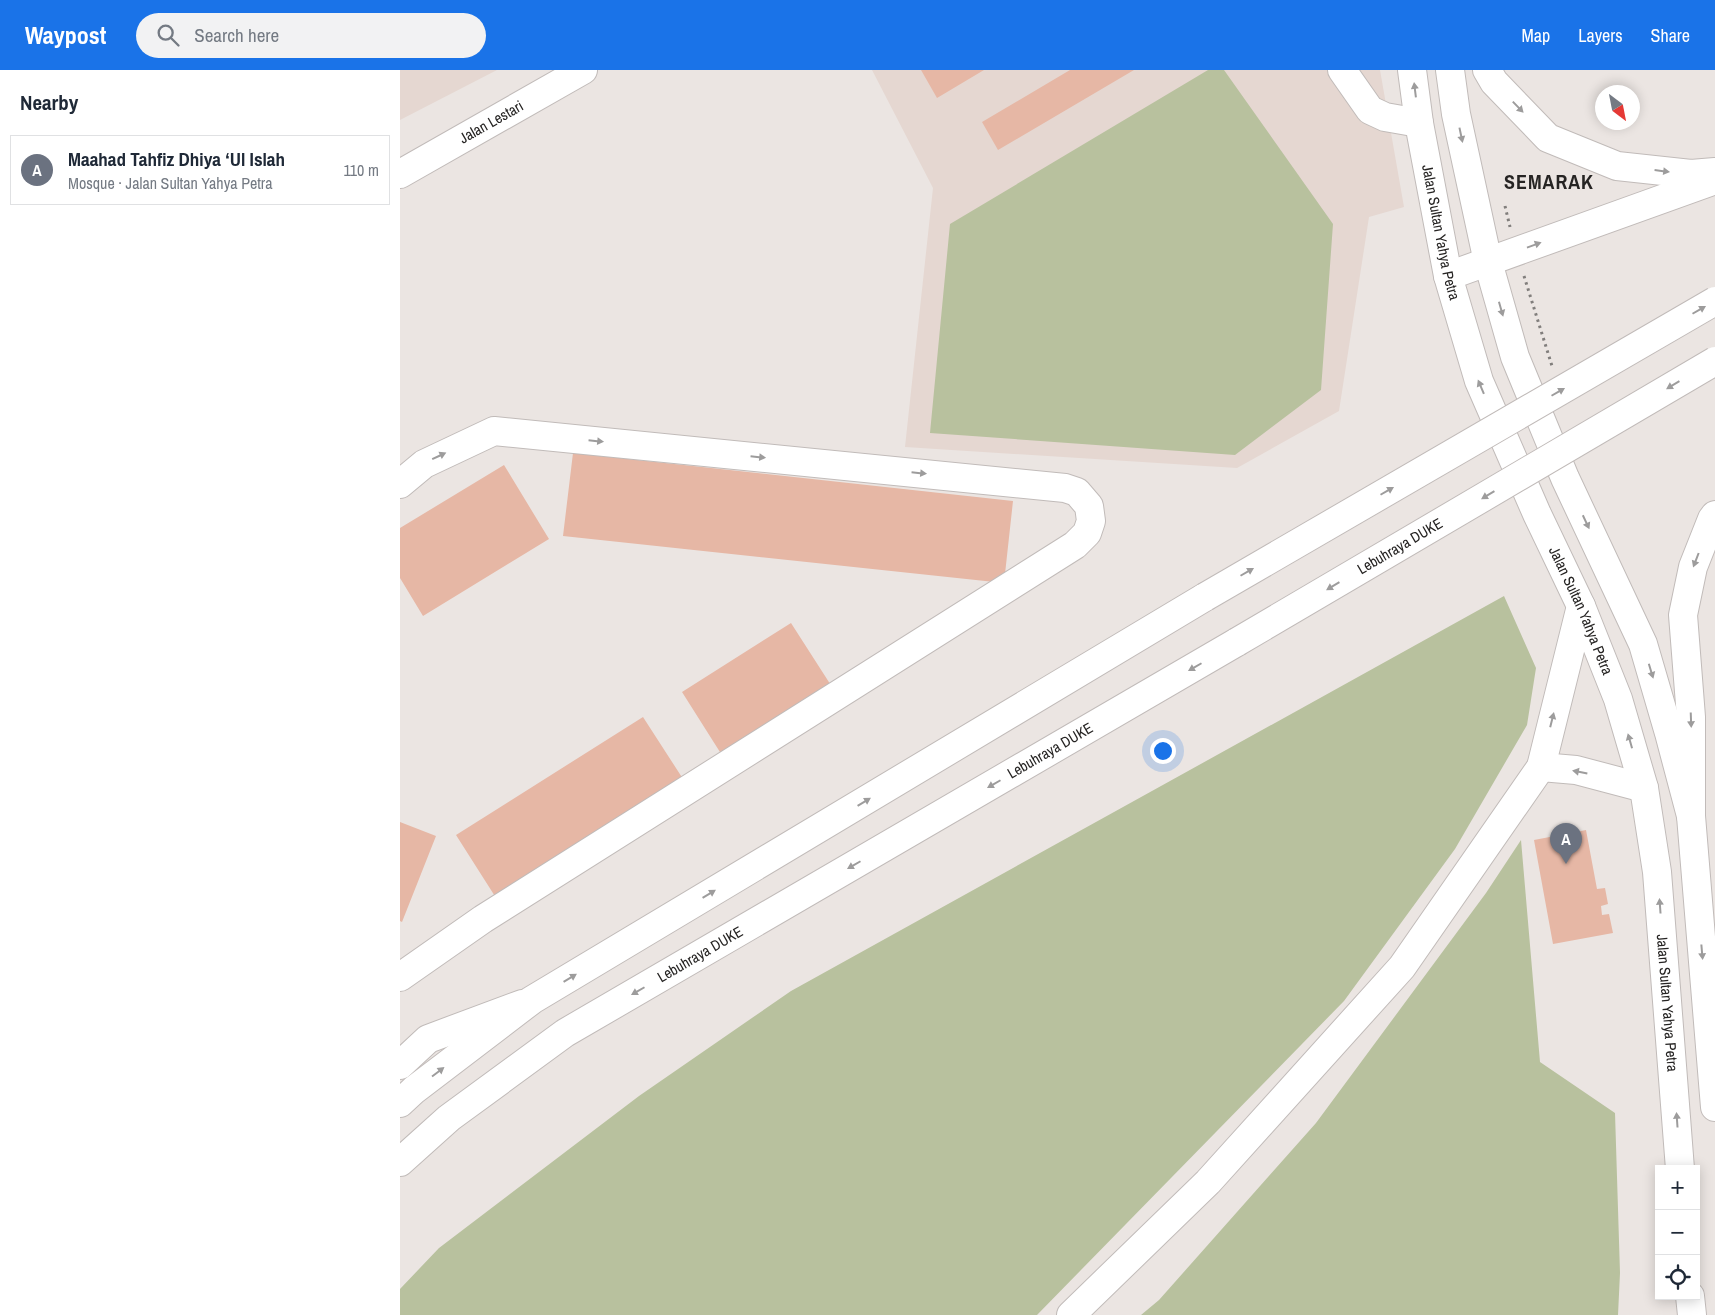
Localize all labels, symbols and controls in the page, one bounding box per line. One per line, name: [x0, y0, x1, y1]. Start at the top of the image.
search box: [136, 13, 486, 58]
text: Waypost: [25, 19, 106, 51]
icon: search: [154, 21, 182, 49]
text: Search here: [194, 22, 279, 48]
text: Map: [1522, 23, 1550, 48]
text: Layers: [1578, 23, 1623, 48]
text: Share: [1651, 23, 1690, 48]
one-way arrow: [1411, 82, 1419, 98]
north arrow: [1595, 85, 1640, 130]
text: Nearby: [20, 88, 78, 117]
street label: Jalan Lestari: [455, 95, 527, 148]
one-way arrow: [1512, 101, 1524, 113]
one-way arrow: [1457, 128, 1465, 143]
text: Maahad Tahfiz Dhiya ‘Ul Islah: [68, 146, 285, 172]
text: A: [32, 159, 42, 181]
text: 110 m: [343, 159, 379, 181]
street label: Jalan Sultan Yahya Petra: [1417, 163, 1466, 303]
one-way arrow: [1654, 167, 1670, 175]
district label: SEMARAK: [1504, 168, 1594, 195]
text: Mosque · Jalan Sultan Yahya Petra: [68, 172, 273, 194]
one-way arrow: [1527, 241, 1542, 249]
one-way arrow: [1498, 301, 1506, 316]
one-way arrow: [1691, 306, 1706, 314]
one-way arrow: [1477, 380, 1485, 394]
one-way arrow: [1666, 381, 1680, 390]
one-way arrow: [1552, 387, 1565, 396]
one-way arrow: [588, 437, 604, 445]
one-way arrow: [432, 452, 447, 461]
one-way arrow: [750, 453, 766, 461]
one-way arrow: [912, 469, 928, 477]
one-way arrow: [1381, 486, 1394, 495]
one-way arrow: [1481, 490, 1494, 499]
street label: Lebuhraya DUKE: [1353, 512, 1446, 579]
one-way arrow: [1582, 515, 1590, 529]
street label: Jalan Sultan Yahya Petra: [1544, 543, 1618, 678]
one-way arrow: [1691, 552, 1699, 567]
one-way arrow: [1240, 568, 1253, 577]
one-way arrow: [1325, 582, 1340, 590]
one-way arrow: [1189, 662, 1202, 671]
one-way arrow: [1647, 664, 1655, 679]
one-way arrow: [1548, 712, 1556, 727]
one-way arrow: [1687, 713, 1695, 729]
street label: Lebuhraya DUKE: [1003, 717, 1097, 783]
one-way arrow: [1626, 734, 1634, 749]
your location: [1150, 738, 1176, 764]
one-way arrow: [1571, 767, 1587, 775]
one-way arrow: [988, 779, 1001, 788]
one-way arrow: [857, 797, 870, 806]
pin: A: [1550, 823, 1582, 864]
one-way arrow: [847, 861, 860, 870]
one-way arrow: [703, 890, 716, 899]
one-way arrow: [1656, 898, 1664, 914]
street label: Lebuhraya DUKE: [653, 921, 747, 987]
street label: Jalan Sultan Yahya Petra: [1652, 933, 1683, 1073]
one-way arrow: [1699, 944, 1707, 960]
one-way arrow: [563, 973, 576, 982]
one-way arrow: [630, 987, 645, 995]
one-way arrow: [431, 1066, 444, 1077]
one-way arrow: [1672, 1112, 1680, 1128]
map controls: [1655, 1165, 1700, 1300]
button: +: [1655, 1165, 1700, 1210]
button: −: [1655, 1210, 1700, 1255]
button: locate: [1655, 1255, 1700, 1300]

